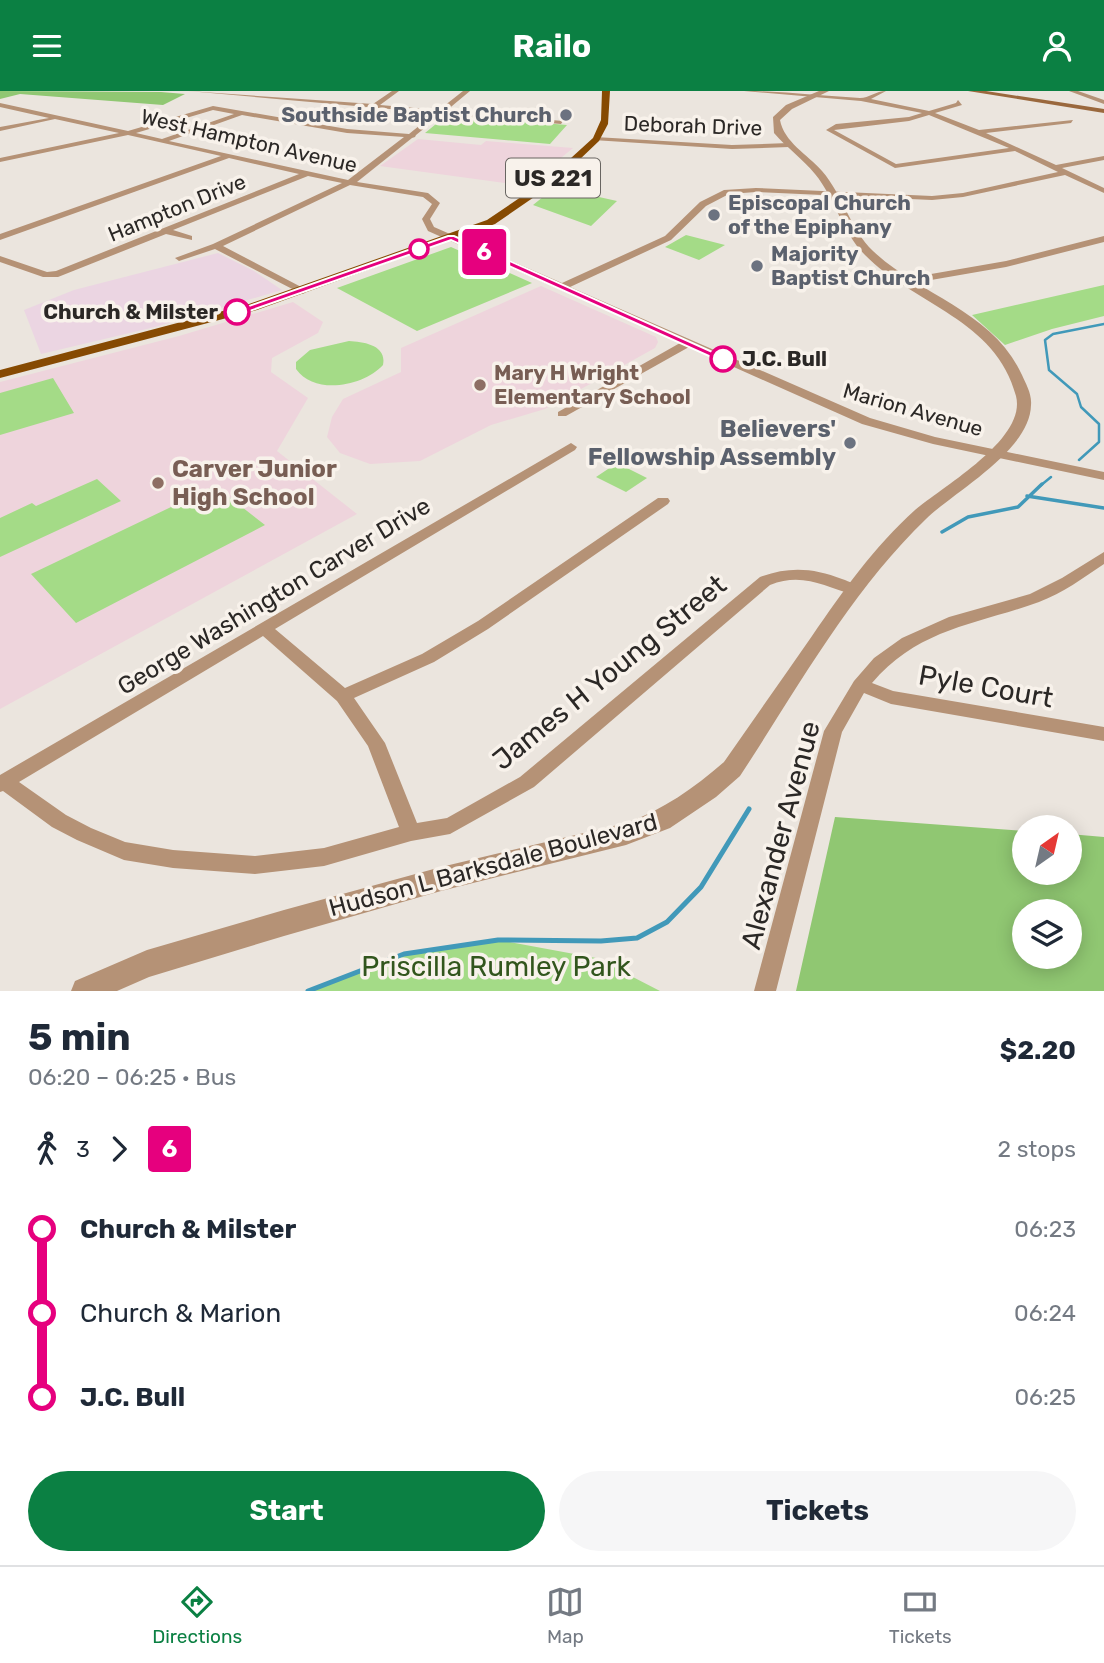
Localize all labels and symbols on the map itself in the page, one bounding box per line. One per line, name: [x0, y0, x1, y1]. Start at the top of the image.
place label: Southside Baptist Church: [281, 102, 552, 127]
street label: West Hampton Avenue: [139, 103, 360, 178]
marker: Southside Baptist Church: [558, 107, 574, 123]
street label: Deborah Drive: [623, 111, 763, 140]
road number: US 221: [506, 159, 600, 197]
street label: Hampton Drive: [104, 169, 249, 247]
place label: Episcopal Church of the Epiphany: [728, 190, 911, 239]
marker: Episcopal Church of the Epiphany: [706, 207, 722, 223]
line badge: 6: [461, 229, 507, 275]
unlabelled marker: [409, 239, 429, 259]
place label: Majority Baptist Church: [771, 241, 930, 290]
marker: Majority Baptist Church: [749, 258, 765, 274]
place label: Church & Milster: [43, 299, 218, 324]
marker: Church & Milster: [224, 299, 250, 325]
marker: J.C. Bull: [710, 346, 736, 372]
place label: J.C. Bull: [742, 346, 827, 371]
place label: Mary H Wright Elementary School: [494, 360, 691, 409]
marker: Mary H Wright Elementary School: [472, 377, 488, 393]
street label: Marion Avenue: [840, 378, 986, 441]
place label: Believers' Fellowship Assembly: [588, 415, 836, 471]
marker: Believers' Fellowship Assembly: [842, 435, 858, 451]
place label: Carver Junior High School: [172, 455, 337, 511]
marker: Carver Junior High School: [150, 475, 166, 491]
street label: George Washington Carver Drive: [113, 491, 435, 701]
street label: James H Young Street: [486, 568, 733, 777]
street label: Pyle Court: [916, 658, 1056, 715]
street label: Alexander Avenue: [734, 717, 827, 953]
street label: Hudson L Barksdale Boulevard: [326, 808, 660, 922]
north arrow: [1012, 815, 1082, 885]
park label: Priscilla Rumley Park: [361, 950, 631, 983]

